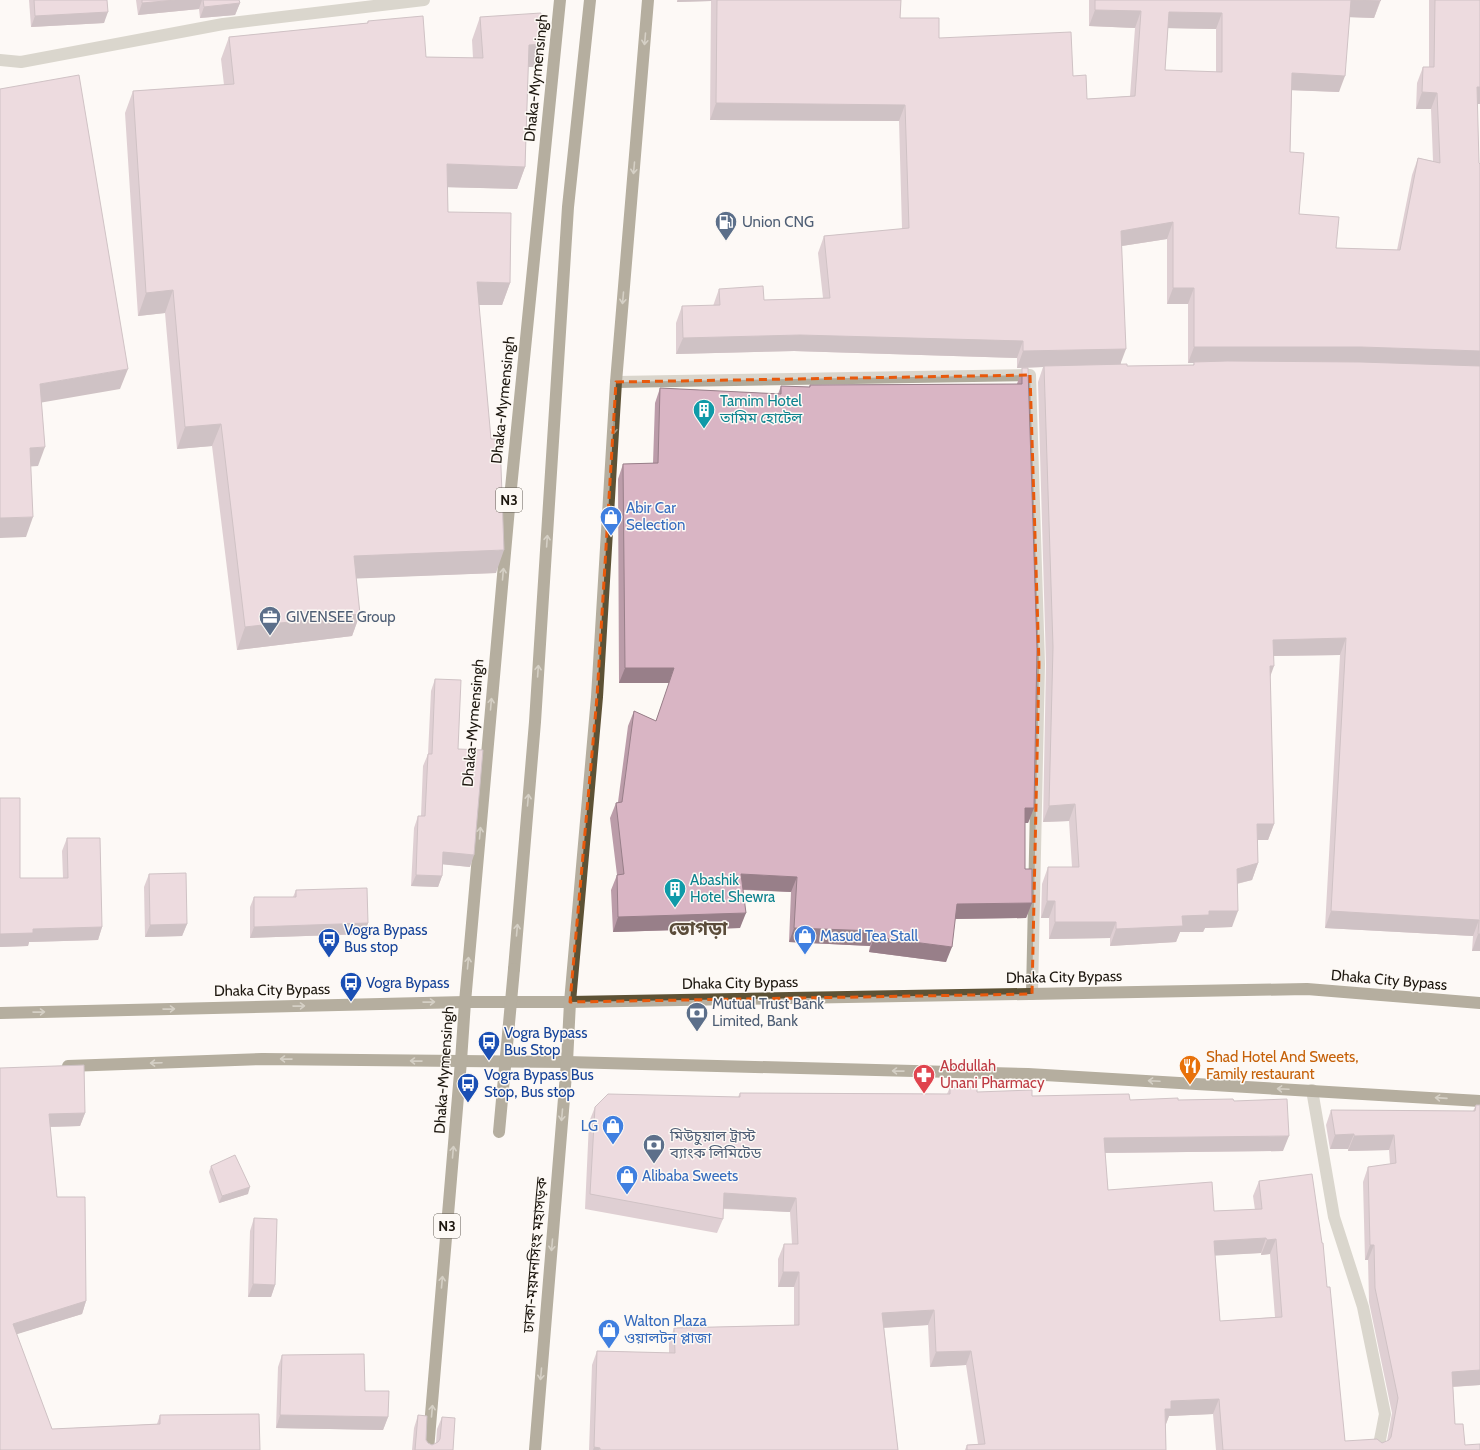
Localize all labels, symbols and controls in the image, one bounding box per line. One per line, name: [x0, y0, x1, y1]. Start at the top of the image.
street label: Dhaka-Mymensingh: [520, 13, 552, 143]
one-way arrow: [641, 32, 648, 45]
one-way arrow: [630, 161, 638, 174]
fuel station icon: Union CNG: [713, 209, 739, 242]
place label: Union CNG: [742, 213, 814, 231]
one-way arrow: [620, 291, 627, 304]
street label: Dhaka-Mymensingh: [487, 335, 519, 465]
place label: Tamim Hotel তামিম হোটেল: [719, 392, 803, 427]
building icon: Tamim Hotel তামিম হোটেল: [691, 397, 717, 430]
one-way arrow: [610, 421, 617, 434]
road number: N3: [496, 488, 522, 512]
place label: Abir Car Selection: [626, 499, 685, 534]
shop icon: Abir Car Selection: [598, 504, 624, 537]
one-way arrow: [543, 535, 550, 548]
one-way arrow: [499, 568, 506, 581]
office icon: GIVENSEE Group: [257, 604, 283, 637]
place label: GIVENSEE Group: [286, 608, 396, 626]
street label: Dhaka-Mymensingh: [458, 658, 488, 788]
one-way arrow: [535, 665, 542, 678]
one-way arrow: [488, 698, 495, 711]
one-way arrow: [525, 794, 532, 807]
one-way arrow: [476, 827, 483, 840]
place label: Abashik Hotel Shewra: [690, 871, 776, 906]
building icon: Abashik Hotel Shewra: [662, 876, 688, 909]
district label: ভোগড়া: [669, 917, 728, 940]
place label: Vogra Bypass Bus stop: [344, 921, 427, 956]
shop icon: Masud Tea Stall: [792, 923, 818, 956]
one-way arrow: [514, 924, 521, 937]
bus stop icon: Vogra Bypass Bus stop: [316, 926, 342, 959]
place label: Masud Tea Stall: [820, 927, 918, 945]
one-way arrow: [465, 957, 472, 970]
street label: Dhaka City Bypass: [1330, 966, 1448, 994]
street label: Dhaka City Bypass: [1006, 967, 1122, 987]
bus stop icon: Vogra Bypass: [338, 970, 364, 1003]
street label: Dhaka City Bypass: [682, 973, 798, 993]
place label: Vogra Bypass: [366, 974, 449, 992]
street label: Dhaka City Bypass: [214, 980, 330, 1000]
place label: Mutual Trust Bank Limited, Bank: [712, 995, 824, 1030]
one-way arrow: [422, 999, 435, 1006]
bank icon: Mutual Trust Bank Limited, Bank: [684, 1000, 710, 1033]
one-way arrow: [292, 1002, 305, 1010]
one-way arrow: [162, 1005, 175, 1013]
street label: Dhaka-Mymensingh: [431, 1005, 457, 1135]
one-way arrow: [32, 1008, 45, 1016]
place label: Vogra Bypass Bus Stop: [504, 1024, 587, 1059]
bus stop icon: Vogra Bypass Bus Stop: [476, 1029, 502, 1062]
place label: Shad Hotel And Sweets, Family restaurant: [1206, 1048, 1358, 1083]
restaurant icon: Shad Hotel And Sweets, Family restaurant: [1177, 1053, 1203, 1086]
one-way arrow: [280, 1055, 293, 1063]
one-way arrow: [410, 1057, 423, 1065]
place label: Abdullah Unani Pharmacy: [940, 1057, 1045, 1092]
one-way arrow: [150, 1059, 163, 1067]
pharmacy icon: Abdullah Unani Pharmacy: [911, 1062, 937, 1095]
place label: Vogra Bypass Bus Stop, Bus stop: [484, 1066, 594, 1101]
one-way arrow: [892, 1067, 905, 1074]
bus stop icon: Vogra Bypass Bus Stop, Bus stop: [455, 1071, 481, 1104]
one-way arrow: [1148, 1078, 1161, 1085]
one-way arrow: [1277, 1085, 1290, 1092]
one-way arrow: [1435, 1095, 1448, 1102]
one-way arrow: [559, 1108, 566, 1121]
shop icon: LG: [600, 1113, 626, 1146]
place label: LG: [581, 1117, 598, 1135]
place label: মিউচুয়াল ট্রাস্ট ব্যাংক লিমিটেড: [669, 1127, 762, 1162]
bank icon: মিউচুয়াল ট্রাস্ট ব্যাংক লিমিটেড: [641, 1132, 667, 1165]
one-way arrow: [450, 1146, 457, 1159]
shop icon: Alibaba Sweets: [614, 1163, 640, 1196]
place label: Alibaba Sweets: [642, 1167, 738, 1185]
street label: ঢাকা-ময়মনসিংহ মহাসড়ক: [519, 1176, 551, 1334]
road number: N3: [434, 1214, 460, 1238]
one-way arrow: [548, 1238, 555, 1251]
one-way arrow: [439, 1276, 446, 1289]
place label: Walton Plaza ওয়ালটন প্লাজা: [624, 1312, 712, 1347]
shop icon: Walton Plaza ওয়ালটন প্লাজা: [596, 1317, 622, 1350]
one-way arrow: [538, 1367, 545, 1380]
one-way arrow: [428, 1405, 435, 1418]

